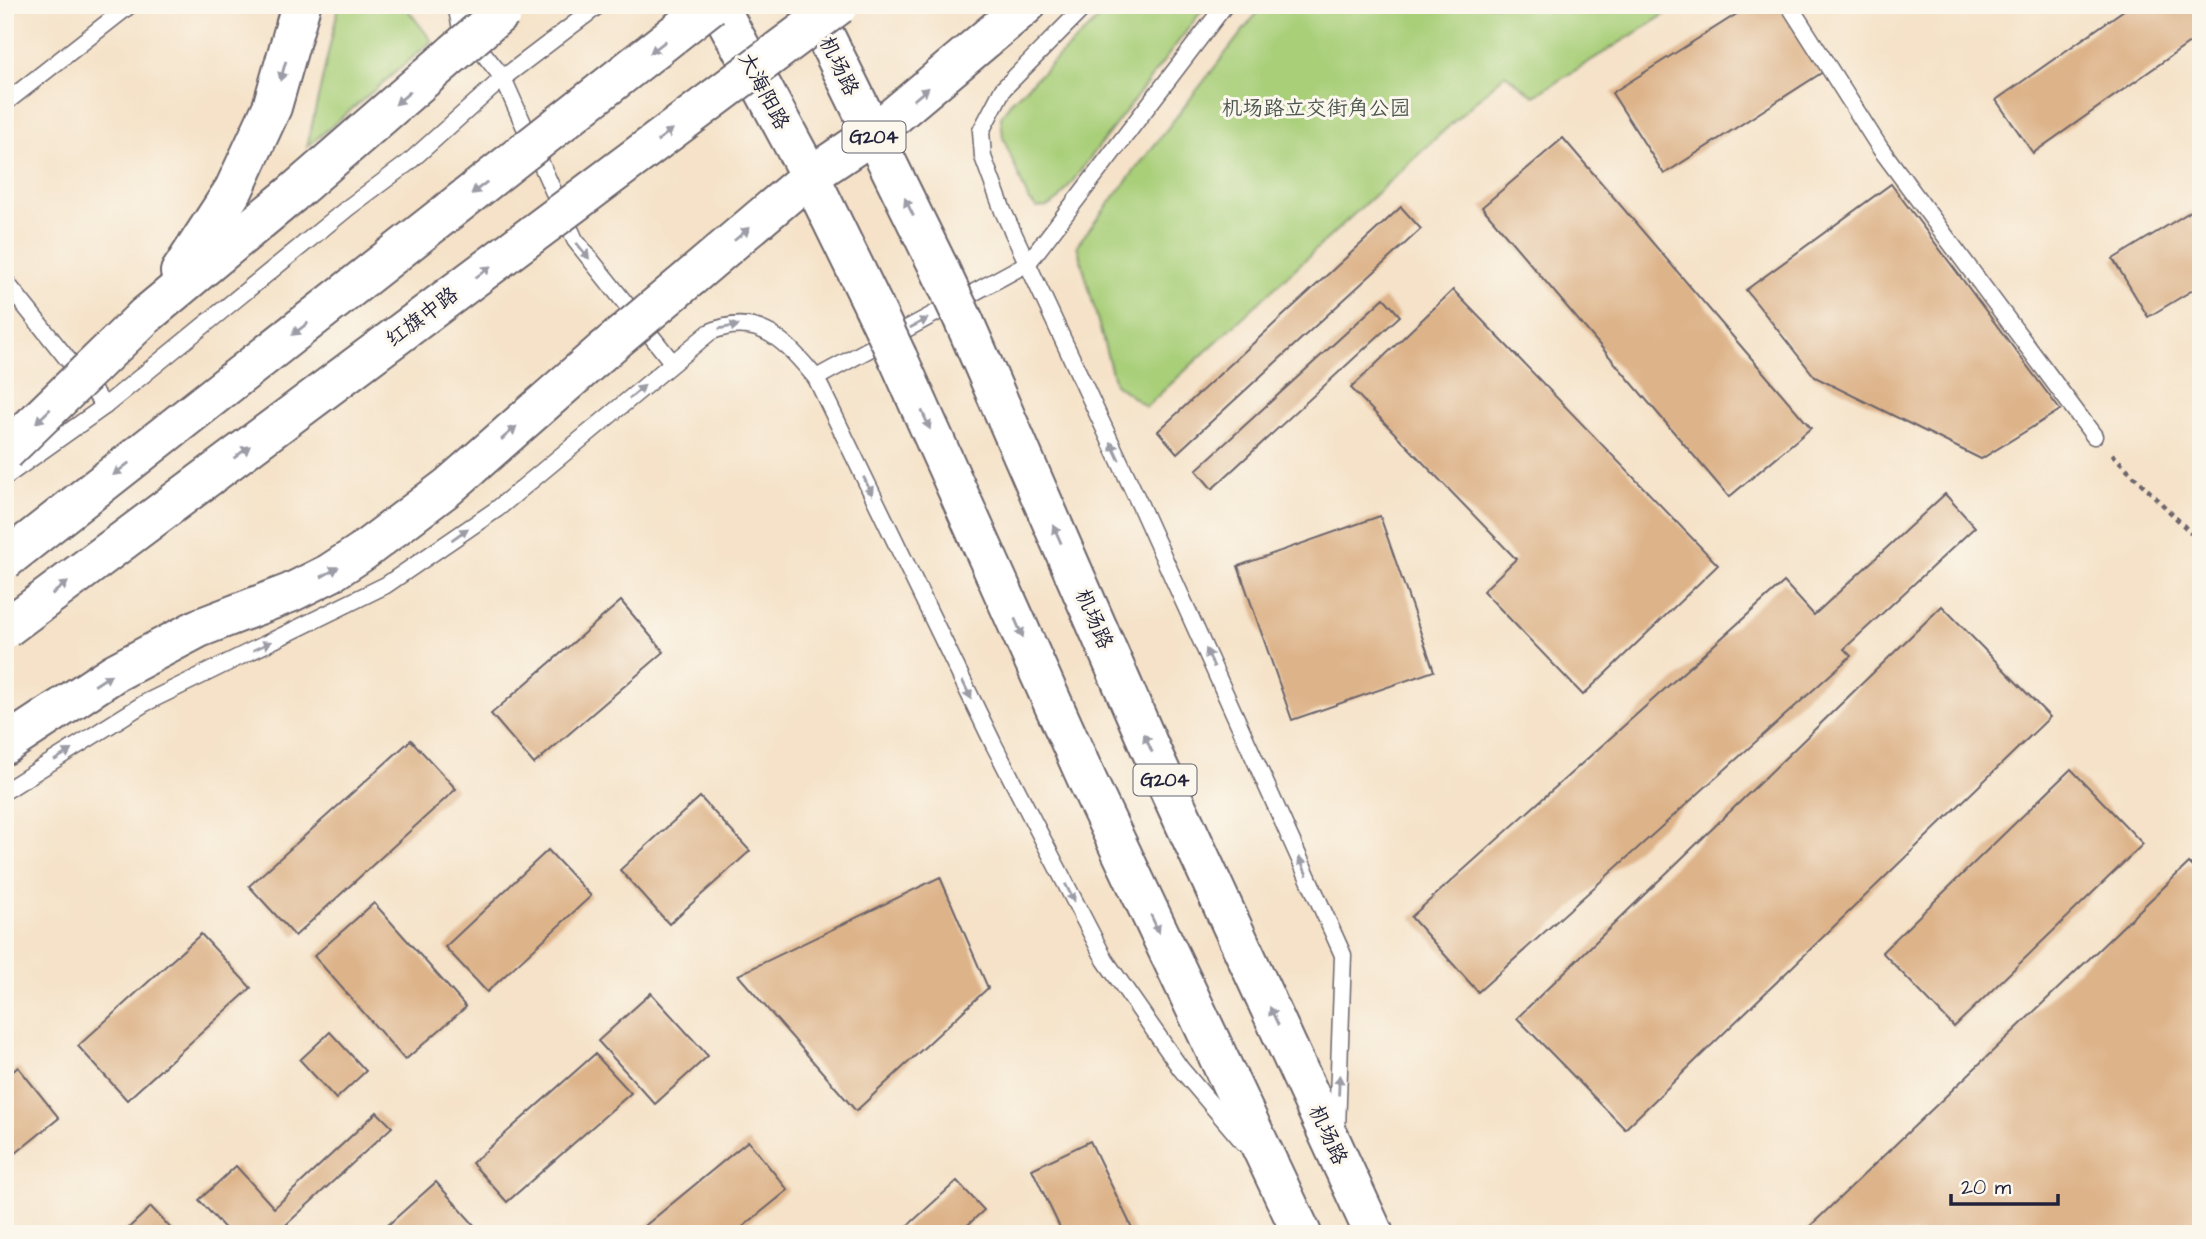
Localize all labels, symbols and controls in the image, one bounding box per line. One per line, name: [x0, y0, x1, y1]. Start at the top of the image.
street label: 机场路: [812, 31, 866, 101]
one-way arrow: [649, 40, 667, 55]
street label: 大海阳路: [731, 47, 797, 135]
one-way arrow: [277, 61, 287, 82]
one-way arrow: [912, 87, 929, 102]
one-way arrow: [394, 90, 411, 105]
park label: 机场路立交街角公园: [1222, 94, 1411, 123]
road number: G204: [842, 122, 906, 153]
one-way arrow: [656, 129, 674, 143]
one-way arrow: [470, 180, 487, 195]
one-way arrow: [903, 197, 914, 217]
one-way arrow: [733, 226, 751, 242]
one-way arrow: [576, 241, 591, 259]
one-way arrow: [474, 265, 492, 279]
street label: 红旗中路: [380, 280, 464, 354]
one-way arrow: [909, 317, 929, 328]
one-way arrow: [291, 321, 309, 335]
one-way arrow: [718, 321, 740, 332]
one-way arrow: [628, 385, 645, 400]
one-way arrow: [35, 407, 52, 424]
one-way arrow: [921, 410, 932, 431]
one-way arrow: [501, 426, 518, 441]
one-way arrow: [1110, 441, 1121, 461]
one-way arrow: [233, 445, 251, 459]
one-way arrow: [112, 462, 130, 476]
one-way arrow: [862, 476, 873, 496]
one-way arrow: [1051, 524, 1062, 545]
one-way arrow: [451, 527, 469, 541]
one-way arrow: [320, 566, 339, 578]
one-way arrow: [51, 581, 69, 595]
street label: 机场路: [1068, 584, 1120, 654]
one-way arrow: [1013, 618, 1025, 638]
one-way arrow: [252, 640, 272, 651]
one-way arrow: [1204, 648, 1215, 669]
one-way arrow: [93, 674, 112, 687]
one-way arrow: [962, 680, 973, 700]
one-way arrow: [1142, 733, 1154, 753]
one-way arrow: [53, 748, 73, 761]
road number: G204: [1134, 764, 1196, 796]
one-way arrow: [1297, 856, 1309, 876]
one-way arrow: [1065, 883, 1076, 903]
one-way arrow: [1149, 914, 1161, 934]
one-way arrow: [1268, 1006, 1279, 1026]
one-way arrow: [1333, 1073, 1344, 1095]
street label: 机场路: [1302, 1100, 1354, 1170]
scale bar: [1951, 1162, 2057, 1206]
text: 20 m: [1961, 1173, 2012, 1202]

